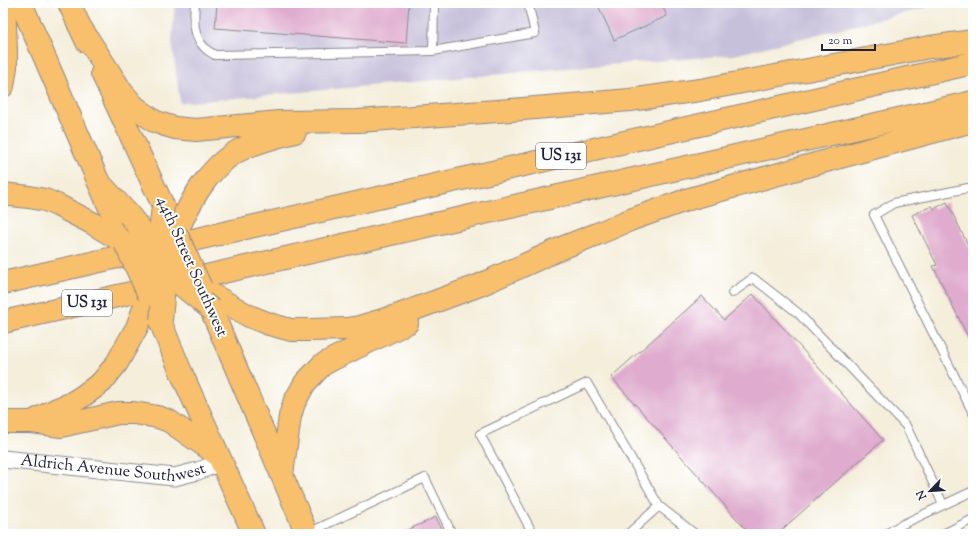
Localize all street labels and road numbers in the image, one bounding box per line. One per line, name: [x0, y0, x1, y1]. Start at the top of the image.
road number: US 131: [536, 143, 586, 169]
street label: 44th Street Southwest: [150, 193, 233, 342]
road number: US 131: [62, 290, 112, 316]
street label: Aldrich Avenue Southwest: [19, 449, 210, 489]

